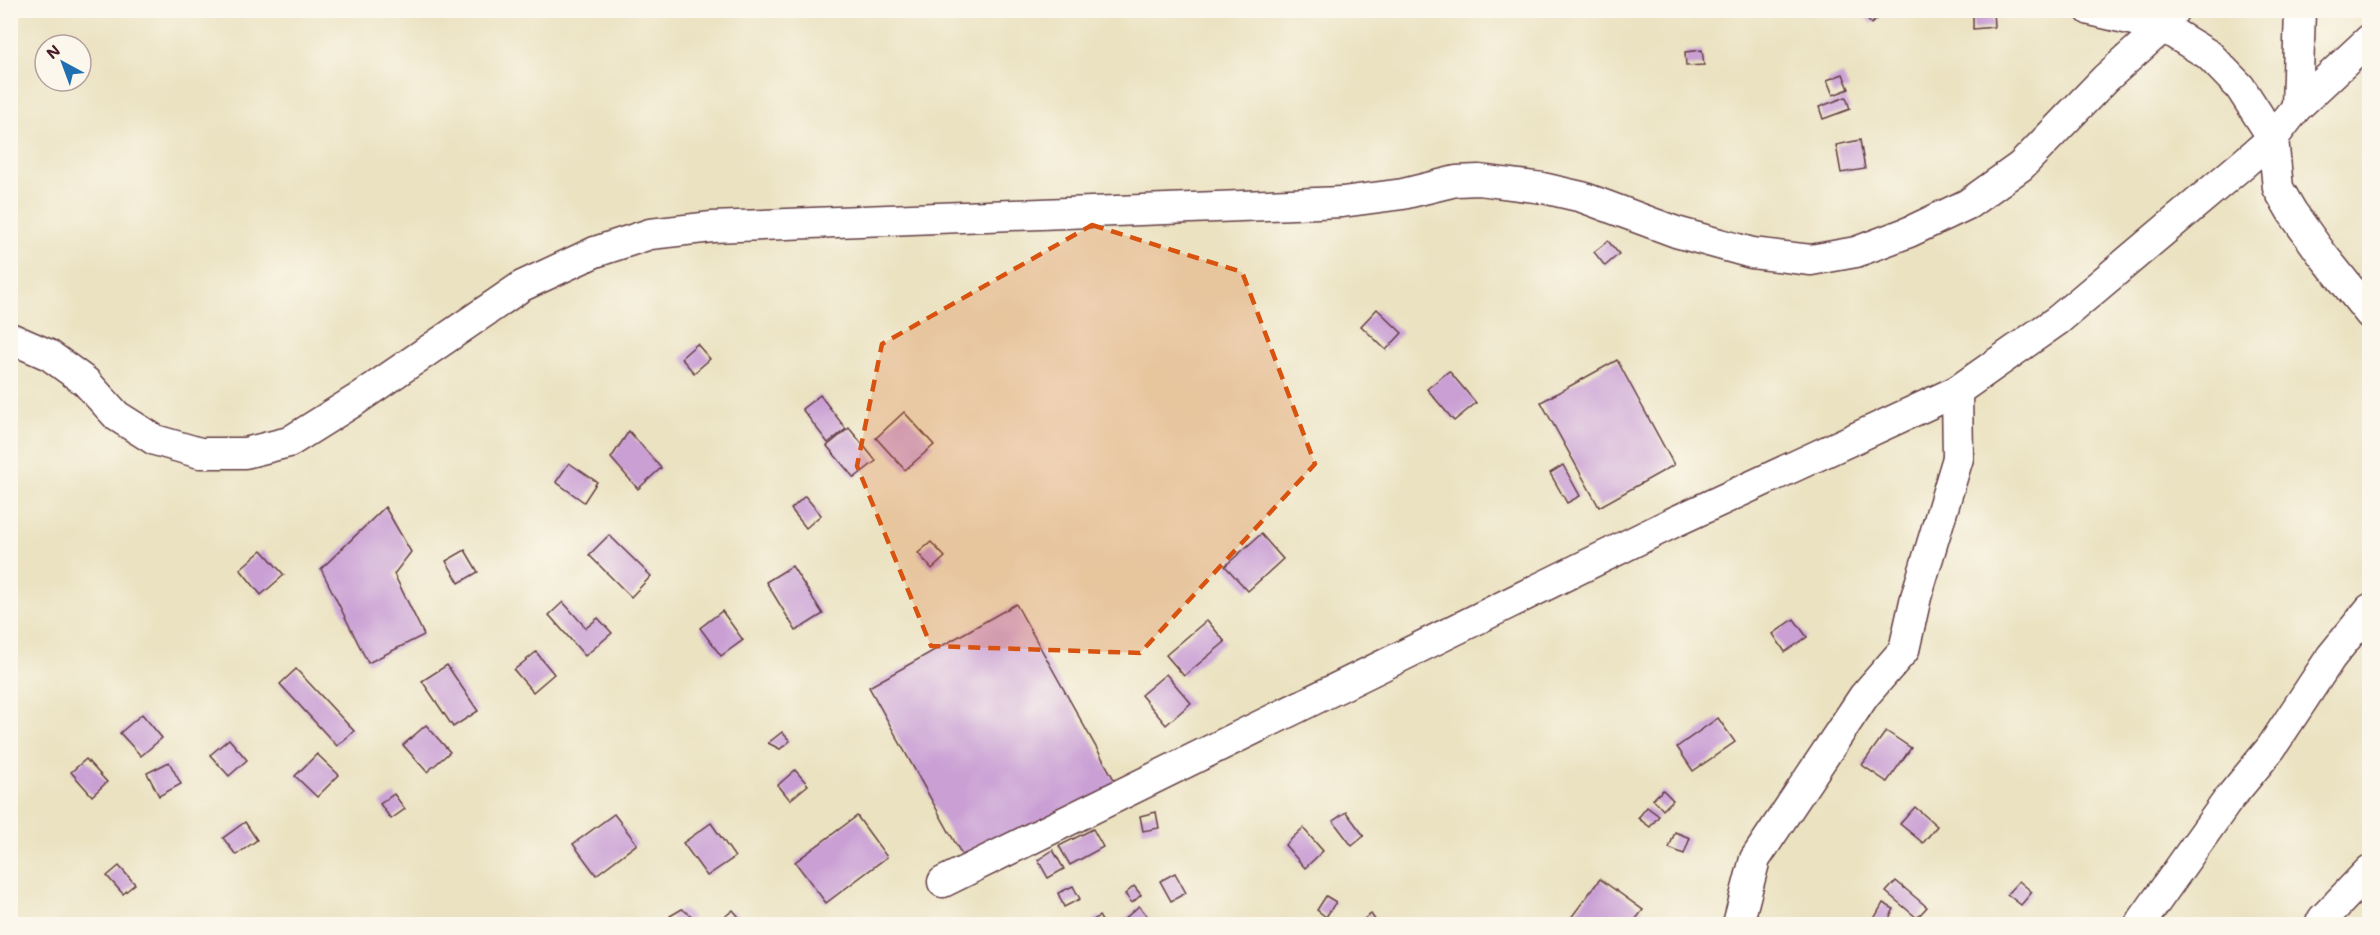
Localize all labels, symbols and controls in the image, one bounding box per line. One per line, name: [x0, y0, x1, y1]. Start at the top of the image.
north arrow: [33, 33, 93, 93]
text: N: [41, 39, 64, 63]

